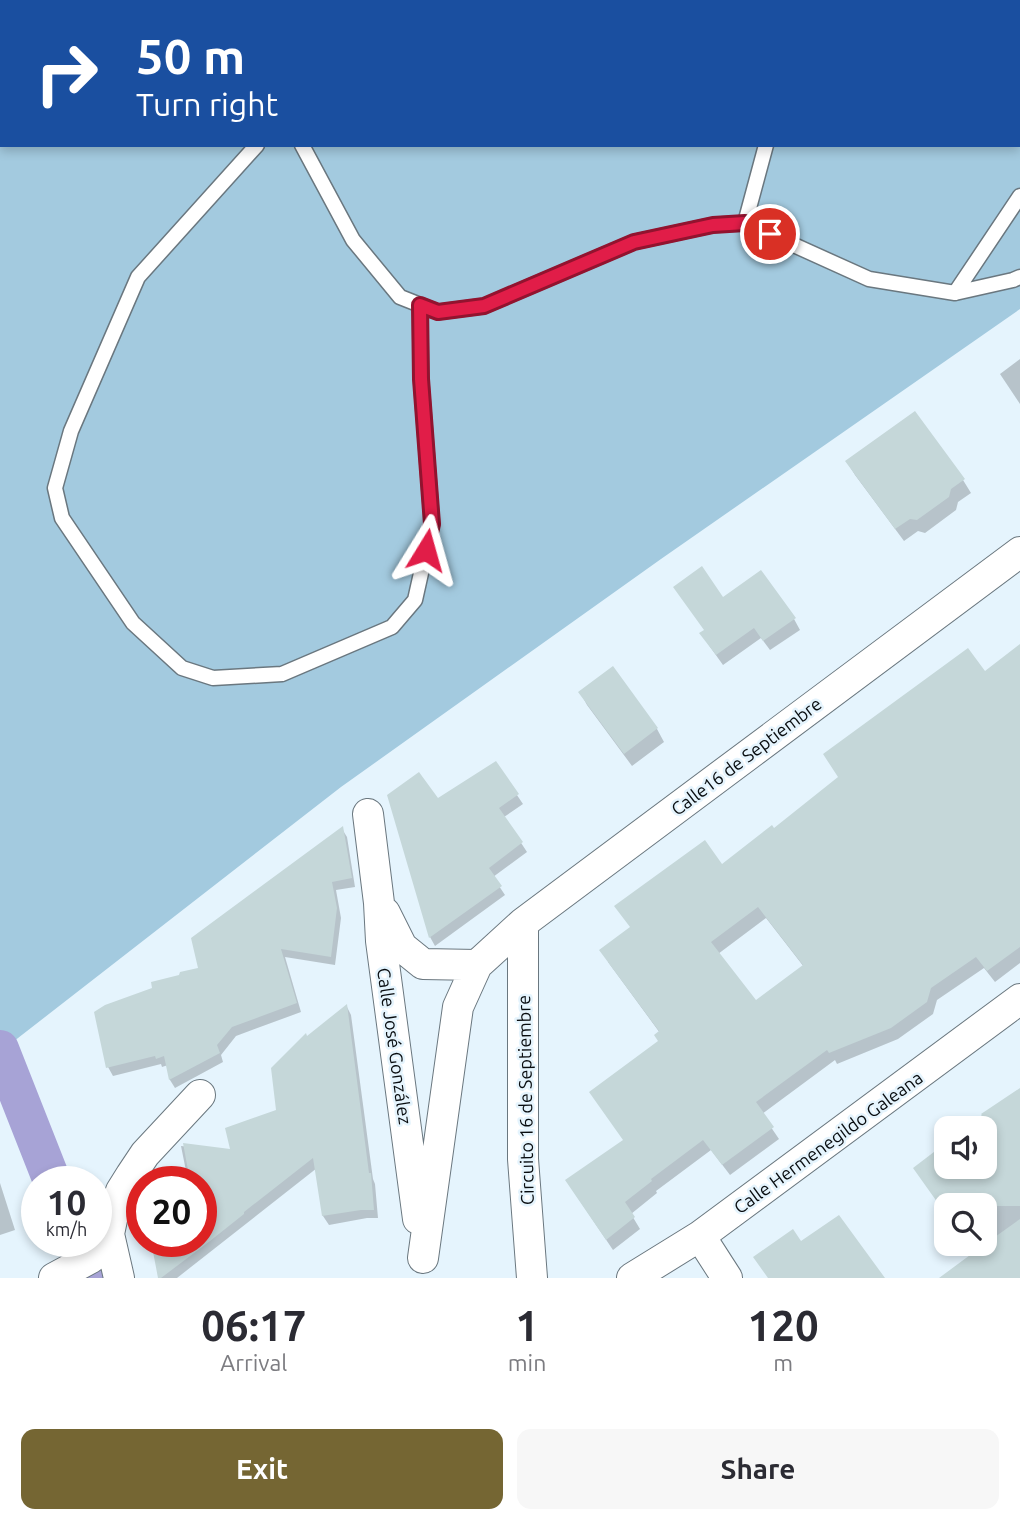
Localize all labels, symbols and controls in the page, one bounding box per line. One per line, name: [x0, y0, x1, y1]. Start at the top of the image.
icon: right: [21, 28, 112, 119]
text: 50 m: [136, 28, 245, 83]
text: Turn right: [136, 86, 278, 122]
pin: [740, 204, 800, 264]
icon: arrive: [751, 215, 789, 253]
position arrow: [389, 513, 463, 587]
street label: Calle16 de Septiembre: [667, 693, 825, 819]
street label: Calle José González: [374, 966, 416, 1126]
street label: Circuito 16 de Septiembre: [513, 995, 537, 1205]
street label: Calle Hermenegildo Galeana: [730, 1067, 926, 1217]
map controls: [934, 1116, 997, 1256]
button: sound: [934, 1116, 997, 1179]
speed limit sign: 20: [126, 1166, 217, 1257]
text: 10: [47, 1182, 86, 1222]
button: search: [934, 1193, 997, 1256]
text: km/h: [46, 1219, 87, 1239]
text: 06:17: [201, 1302, 306, 1349]
text: 1: [515, 1302, 539, 1349]
text: 120: [748, 1302, 819, 1349]
text: Arrival: [220, 1350, 287, 1375]
text: min: [508, 1350, 546, 1375]
text: m: [773, 1350, 793, 1375]
button: Exit: [21, 1429, 503, 1509]
button: Share: [517, 1429, 999, 1509]

